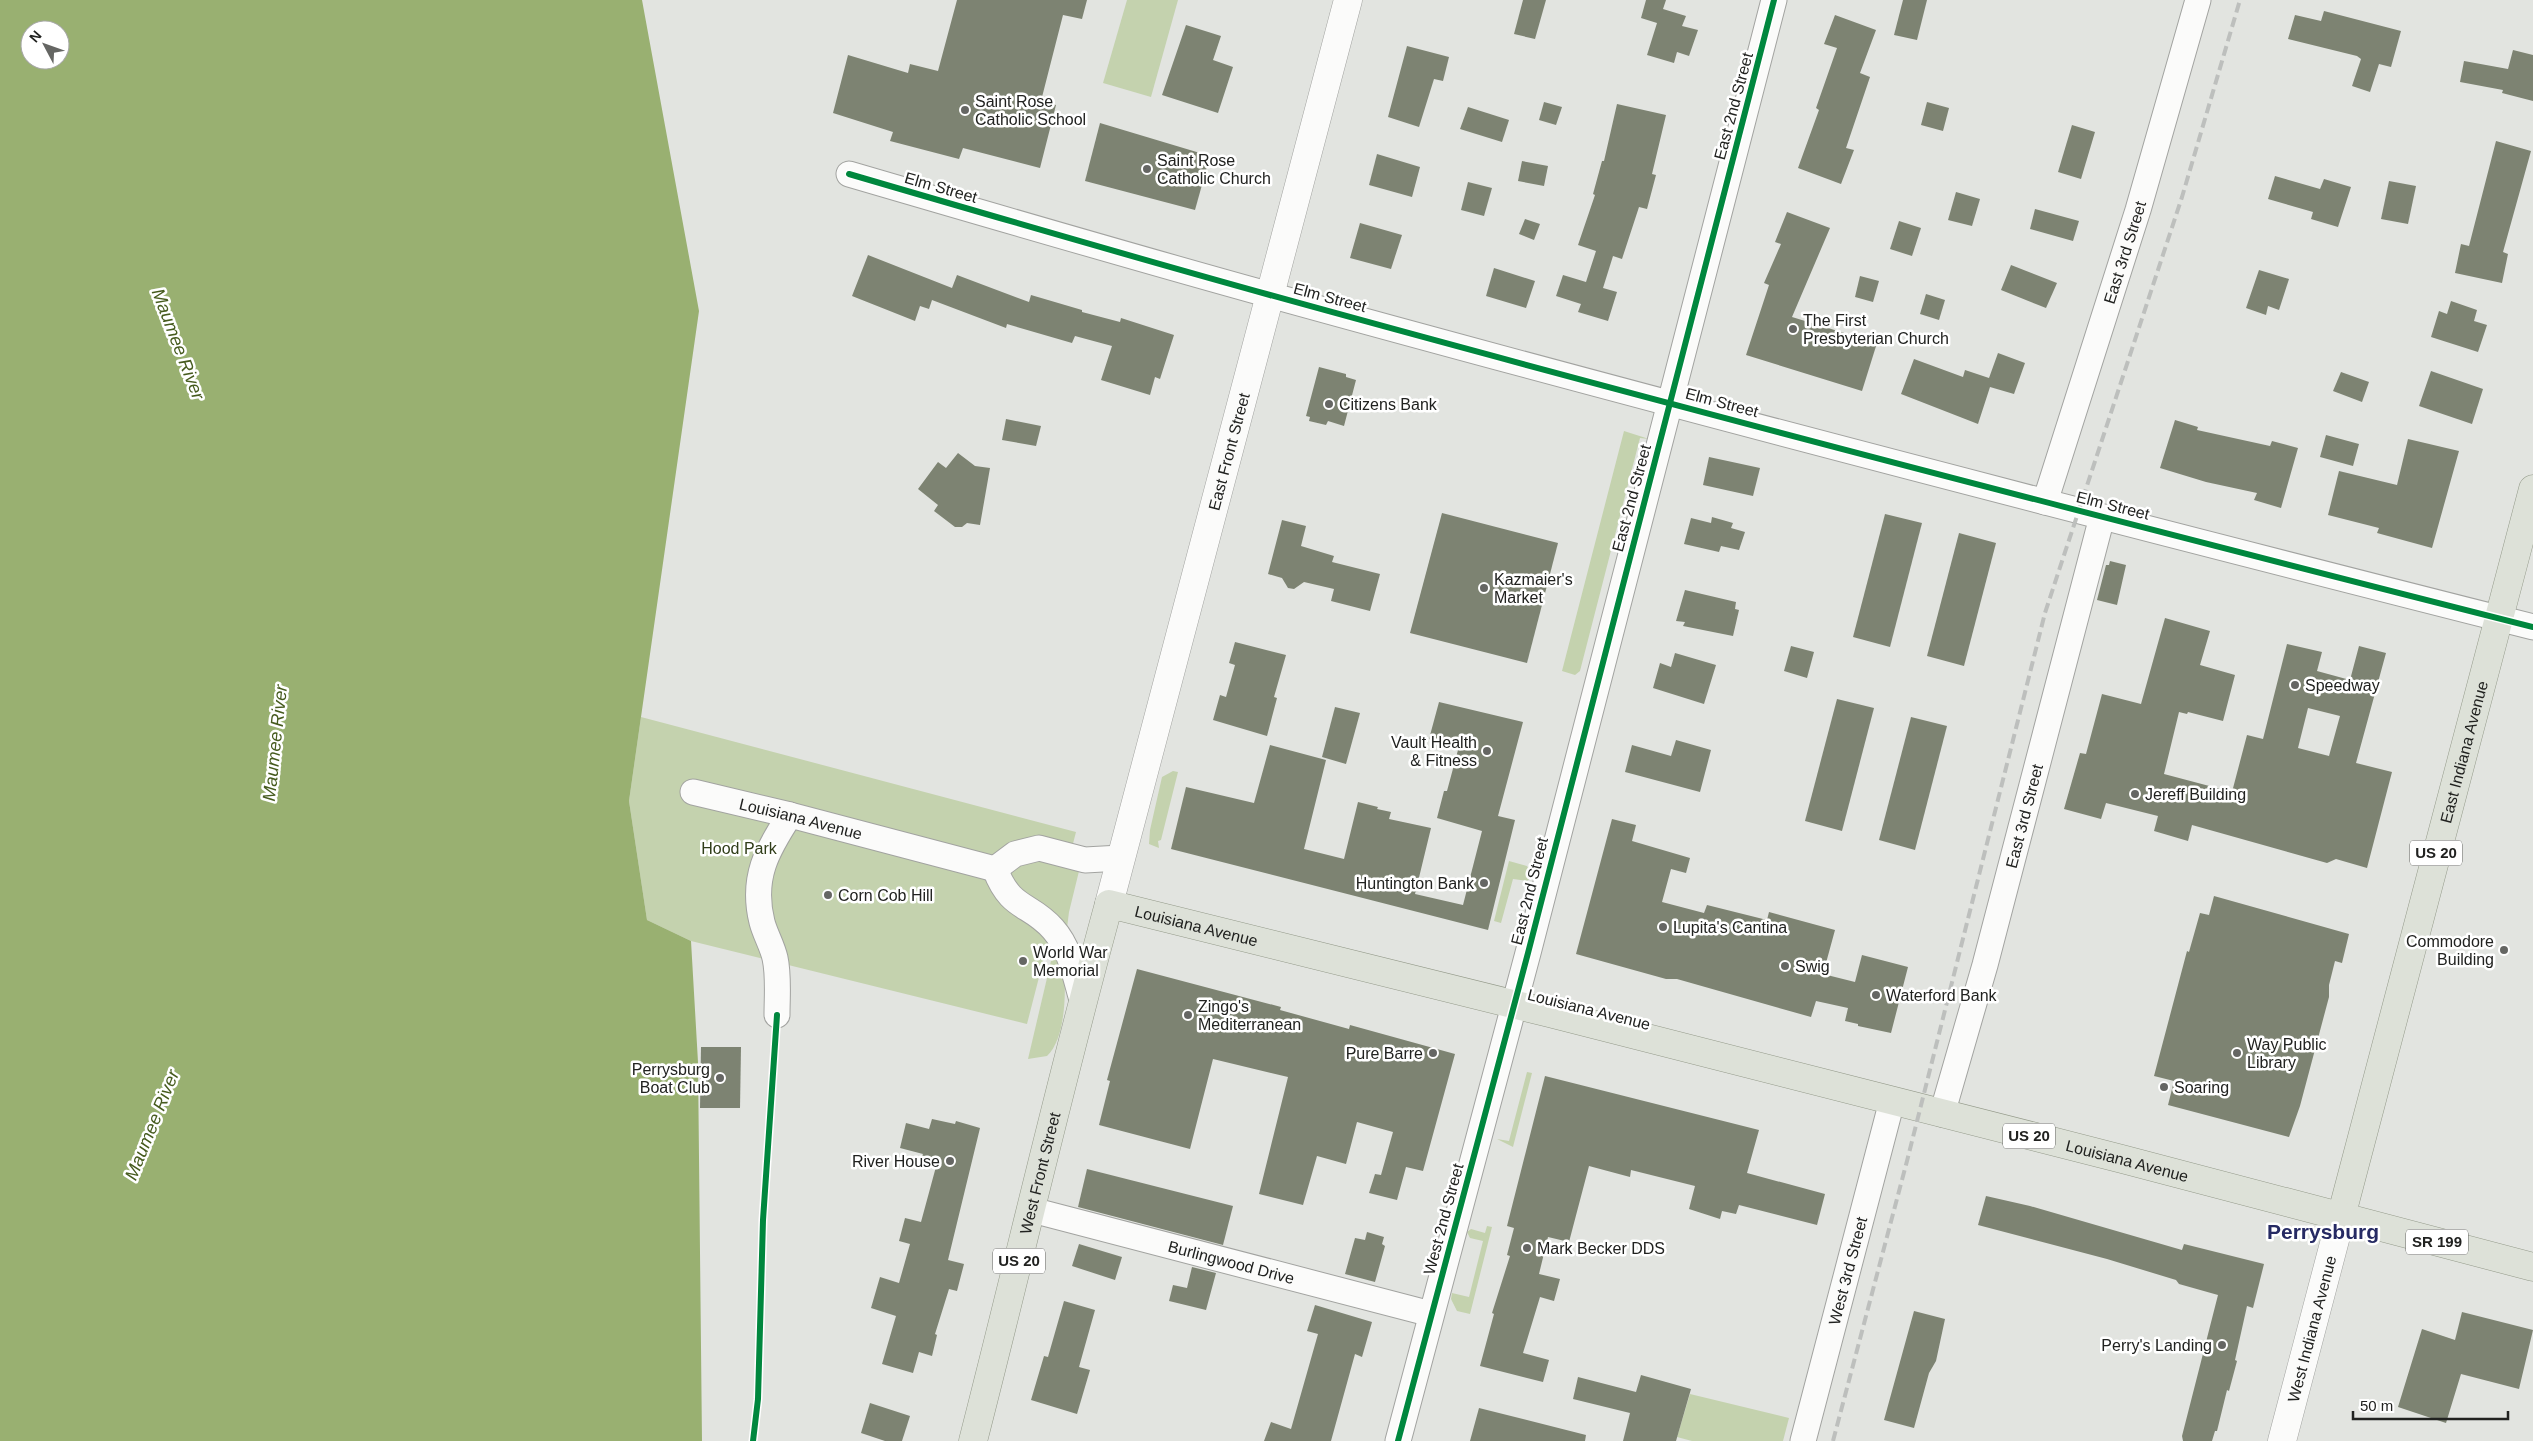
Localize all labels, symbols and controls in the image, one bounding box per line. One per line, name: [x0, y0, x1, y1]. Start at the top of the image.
north arrow: [20, 20, 70, 70]
text: N: [26, 27, 45, 46]
street label: East 2nd Street: [1711, 50, 1756, 162]
place label: Saint Rose Catholic School: [975, 93, 1086, 128]
marker: Saint Rose Catholic School: [959, 104, 971, 116]
place label: Saint Rose Catholic Church: [1157, 152, 1271, 187]
marker: Saint Rose Catholic Church: [1141, 163, 1153, 175]
street label: Elm Street: [903, 169, 980, 206]
street label: East 3rd Street: [2101, 199, 2149, 306]
street label: Elm Street: [1292, 280, 1369, 316]
water label: Maumee River: [148, 286, 209, 403]
place label: The First Presbyterian Church: [1803, 312, 1949, 347]
marker: The First Presbyterian Church: [1787, 323, 1799, 335]
street label: Elm Street: [1684, 385, 1761, 421]
street label: East Front Street: [1205, 390, 1253, 512]
place label: Citizens Bank: [1339, 396, 1438, 413]
marker: Citizens Bank: [1323, 398, 1335, 410]
street label: East 2nd Street: [1609, 442, 1654, 554]
street label: Elm Street: [2075, 488, 2152, 523]
place label: Kazmaier's Market: [1494, 571, 1573, 606]
marker: Kazmaier's Market: [1478, 582, 1490, 594]
place label: Speedway: [2305, 677, 2380, 694]
marker: Speedway: [2289, 679, 2301, 691]
street label: East Indiana Avenue: [2437, 679, 2491, 825]
water label: Maumee River: [259, 683, 291, 802]
place label: Vault Health & Fitness: [1391, 734, 1477, 769]
marker: Vault Health & Fitness: [1481, 745, 1493, 757]
street label: East 3rd Street: [2003, 762, 2046, 870]
place label: Jereff Building: [2145, 786, 2246, 803]
marker: Jereff Building: [2129, 788, 2141, 800]
street label: Louisiana Avenue: [738, 795, 864, 843]
street label: East 2nd Street: [1508, 835, 1551, 947]
park label: Hood Park: [701, 840, 778, 857]
road number: US 20: [2410, 840, 2462, 866]
place label: Huntington Bank: [1356, 875, 1475, 892]
marker: Huntington Bank: [1478, 877, 1490, 889]
place label: Corn Cob Hill: [838, 887, 933, 904]
marker: Corn Cob Hill: [822, 889, 834, 901]
street label: Louisiana Avenue: [1133, 903, 1260, 950]
place label: Lupita's Cantina: [1673, 919, 1787, 936]
marker: Lupita's Cantina: [1657, 921, 1669, 933]
place label: Commodore Building: [2406, 933, 2494, 968]
place label: World War Memorial: [1033, 944, 1108, 979]
marker: Commodore Building: [2498, 944, 2510, 956]
marker: World War Memorial: [1017, 955, 1029, 967]
place label: Swig: [1795, 958, 1830, 975]
marker: Swig: [1779, 960, 1791, 972]
street label: Louisiana Avenue: [1526, 986, 1652, 1033]
place label: Waterford Bank: [1886, 987, 1998, 1004]
marker: Waterford Bank: [1870, 989, 1882, 1001]
place label: Zingo's Mediterranean: [1198, 998, 1301, 1033]
marker: Zingo's Mediterranean: [1182, 1009, 1194, 1021]
place label: Way Public Library: [2247, 1036, 2326, 1071]
place label: Pure Barre: [1346, 1045, 1423, 1062]
marker: Pure Barre: [1427, 1047, 1439, 1059]
marker: Way Public Library: [2231, 1047, 2243, 1059]
place label: Perrysburg Boat Club: [632, 1061, 710, 1096]
water label: Maumee River: [121, 1066, 184, 1183]
marker: Perrysburg Boat Club: [714, 1072, 726, 1084]
place label: Soaring: [2174, 1079, 2229, 1096]
marker: Soaring: [2158, 1081, 2170, 1093]
street label: West Front Street: [1017, 1110, 1064, 1236]
road number: US 20: [2003, 1124, 2055, 1148]
street label: Louisiana Avenue: [2064, 1137, 2190, 1185]
place label: River House: [852, 1153, 940, 1170]
marker: River House: [944, 1155, 956, 1167]
street label: West 2nd Street: [1420, 1161, 1467, 1277]
street label: West 3rd Street: [1826, 1215, 1870, 1327]
district label: Perrysburg: [2267, 1220, 2379, 1243]
road number: SR 199: [2406, 1230, 2468, 1254]
street label: Burlingwood Drive: [1166, 1238, 1296, 1287]
place label: Mark Becker DDS: [1537, 1240, 1665, 1257]
marker: Mark Becker DDS: [1521, 1242, 1533, 1254]
road number: US 20: [993, 1248, 1045, 1274]
street label: West Indiana Avenue: [2285, 1254, 2339, 1404]
place label: Perry's Landing: [2101, 1337, 2212, 1354]
marker: Perry's Landing: [2216, 1339, 2228, 1351]
scale bar: [2353, 1388, 2508, 1420]
text: 50 m: [2360, 1397, 2393, 1414]

